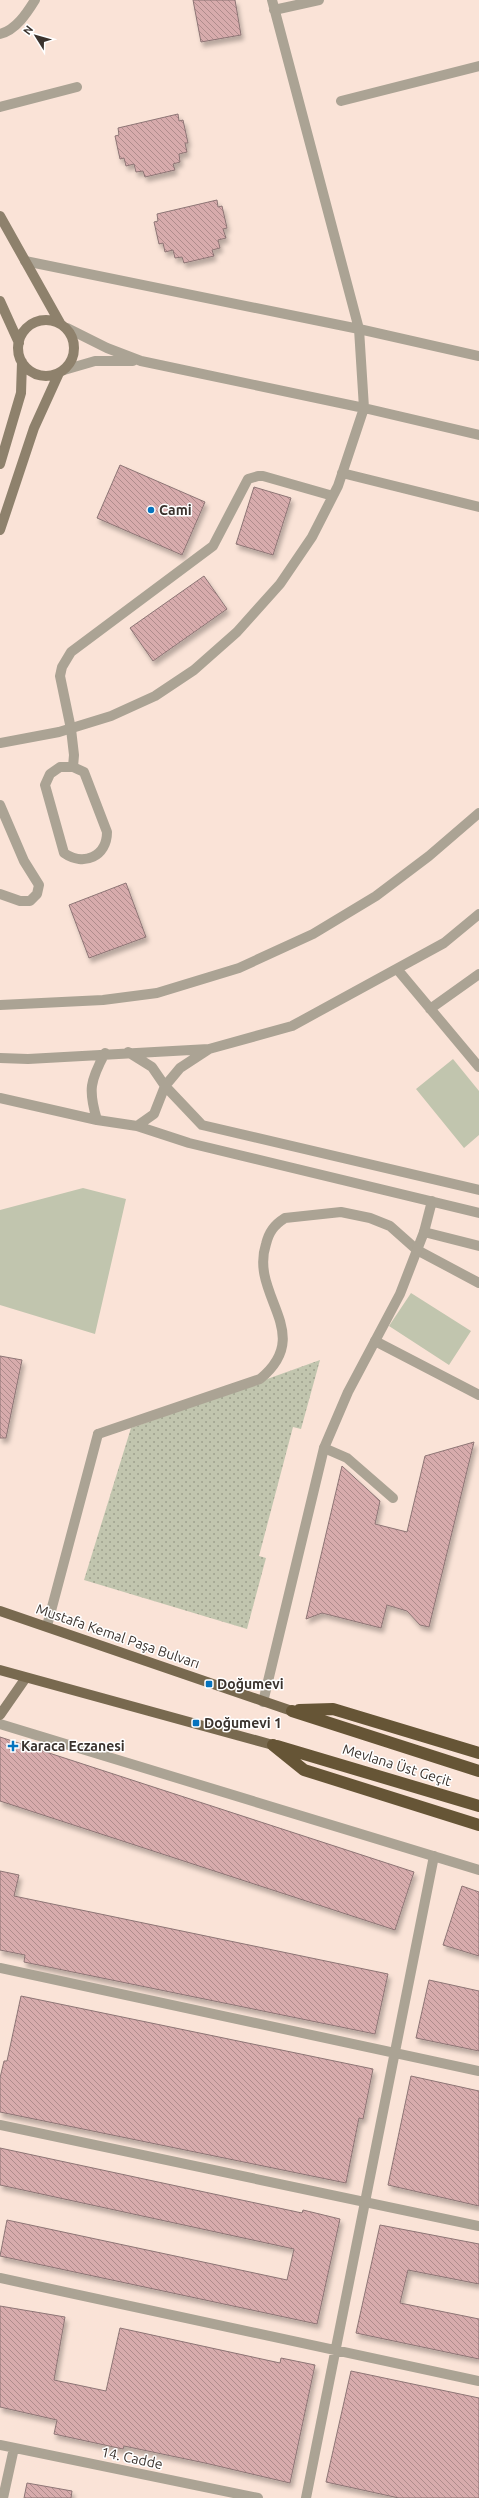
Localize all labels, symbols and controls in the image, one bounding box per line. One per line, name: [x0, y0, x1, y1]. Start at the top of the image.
north arrow: [16, 16, 56, 56]
text: N: [21, 23, 35, 37]
place label: Cami: [159, 502, 192, 518]
marker: Cami: [146, 505, 156, 515]
street label: Mustafa Kemal Paşa Bulvarı: [34, 1600, 202, 1672]
place label: Doğumevi: [217, 1676, 284, 1692]
marker: Doğumevi: [204, 1679, 214, 1689]
place label: Doğumevi 1: [204, 1715, 282, 1731]
marker: Doğumevi 1: [191, 1718, 201, 1728]
place label: Karaca Eczanesi: [21, 1738, 125, 1754]
street label: Mevlana Üst Geçit: [341, 1740, 454, 1789]
marker: Karaca Eczanesi: [8, 1741, 18, 1751]
street label: 14. Cadde: [100, 2444, 164, 2472]

